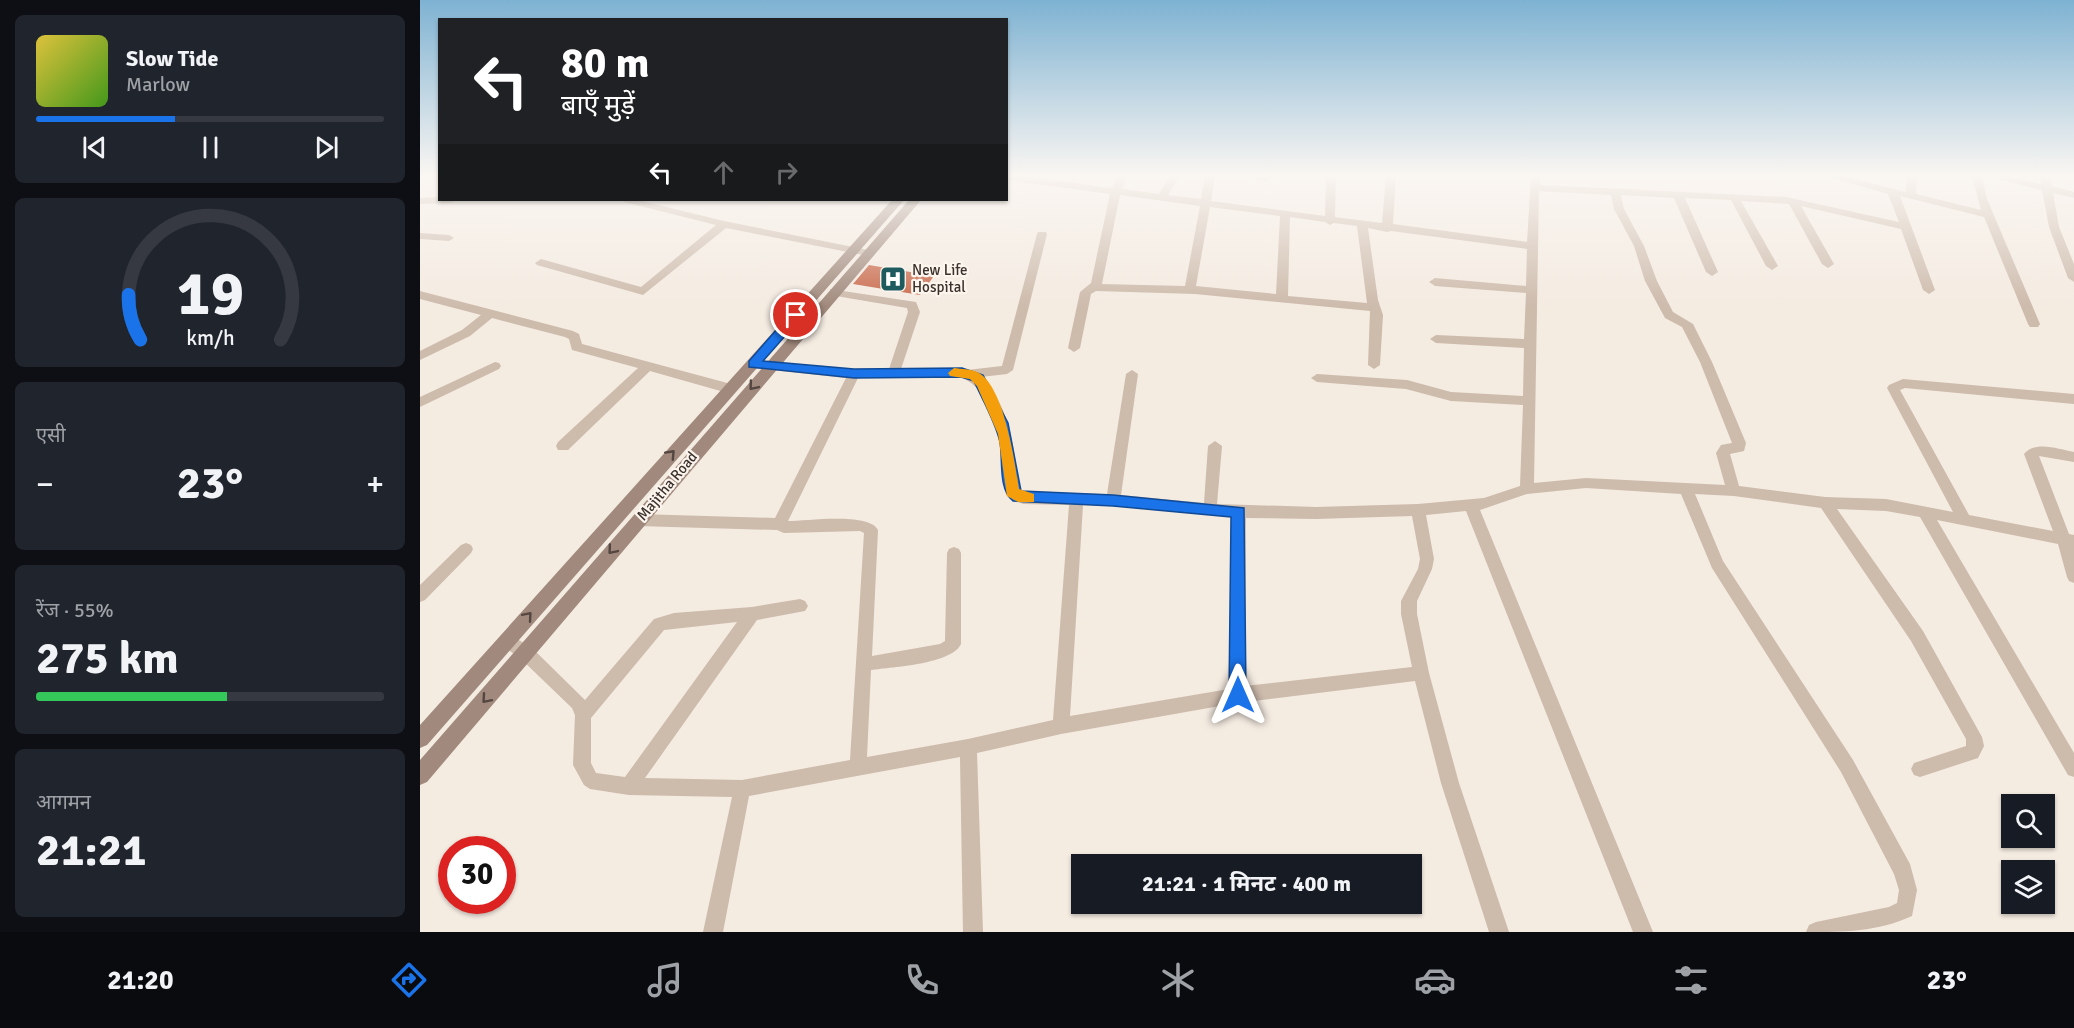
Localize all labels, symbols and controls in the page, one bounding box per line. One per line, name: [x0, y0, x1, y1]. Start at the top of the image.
text: 80 m: [561, 38, 650, 89]
icon: left: [462, 42, 540, 120]
text: Slow Tide: [126, 45, 218, 72]
text: Marlow: [126, 72, 190, 97]
text: बाएँ मुड़ें: [561, 89, 635, 122]
icon: previous: [78, 131, 111, 164]
icon: pause: [194, 131, 227, 164]
icon: next: [310, 131, 343, 164]
icon: left: [644, 156, 677, 189]
icon: ahead: [707, 156, 740, 189]
icon: right: [770, 156, 803, 189]
text: 19: [176, 255, 244, 332]
place label: New Life Hospital: [912, 261, 968, 296]
hospital icon: New Life Hospital: [878, 264, 908, 294]
pin: [770, 289, 821, 340]
icon: arrive: [779, 298, 812, 331]
text: km/h: [186, 325, 234, 351]
one-way arrow: [749, 379, 760, 390]
text: एसी: [36, 423, 66, 448]
street label: Majitha Road: [633, 448, 701, 524]
one-way arrow: [664, 451, 675, 461]
text: 23°: [177, 456, 243, 511]
text: −: [36, 464, 54, 505]
text: +: [366, 464, 384, 505]
one-way arrow: [609, 543, 620, 554]
text: रेंज · 55%: [36, 598, 114, 623]
one-way arrow: [521, 612, 532, 623]
text: 275 km: [36, 631, 179, 686]
position arrow: [1206, 663, 1270, 727]
one-way arrow: [482, 692, 493, 703]
text: आगमन: [36, 790, 91, 815]
map controls: [2001, 794, 2055, 914]
button: search: [2001, 794, 2055, 848]
text: 21:21: [36, 823, 146, 878]
speed limit sign: 30: [438, 836, 516, 914]
button: layers: [2001, 860, 2055, 914]
text: 21:21 · 1 मिनट · 400 m: [1142, 870, 1351, 897]
icon: directions: [388, 959, 430, 1001]
icon: music: [644, 959, 686, 1001]
icon: phone: [901, 959, 943, 1001]
icon: climate: [1157, 959, 1199, 1001]
icon: car: [1414, 959, 1456, 1001]
icon: filters: [1670, 959, 1712, 1001]
text: 21:20: [107, 964, 174, 997]
text: 23°: [1927, 964, 1967, 997]

